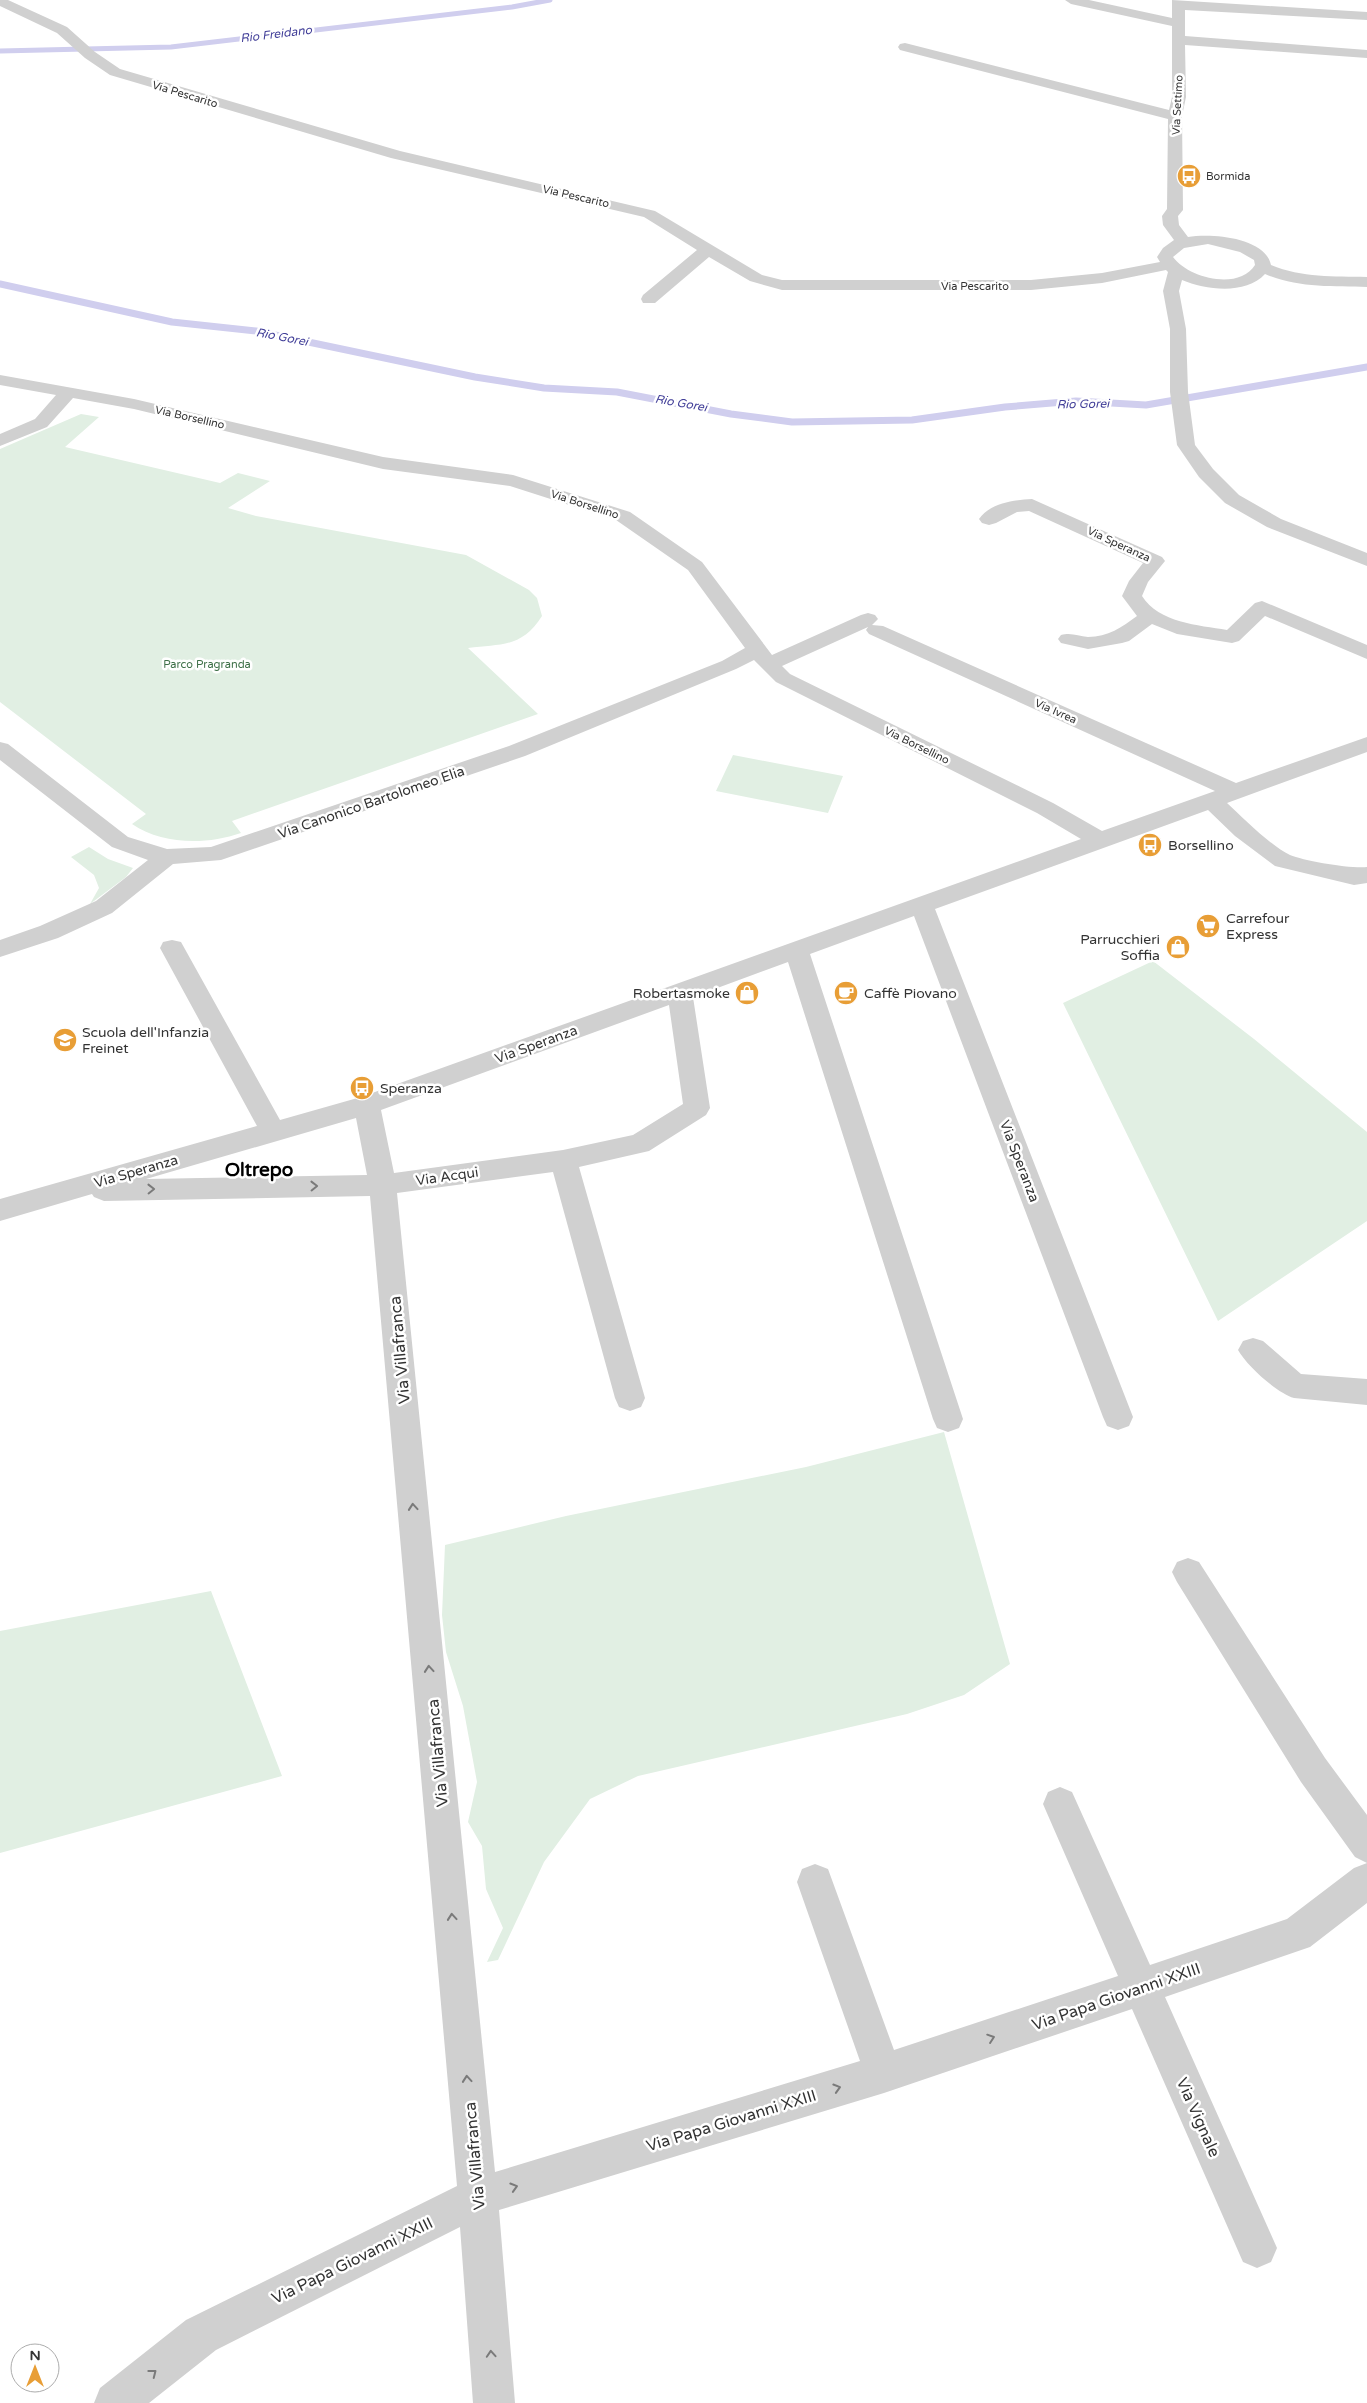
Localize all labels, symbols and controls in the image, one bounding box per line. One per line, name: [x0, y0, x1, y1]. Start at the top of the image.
water label: Rio Freidano: [239, 23, 313, 45]
street label: Via Settimo: [1169, 74, 1186, 135]
street label: Via Pescarito: [151, 78, 219, 111]
bus stop icon: Bormida: [1176, 163, 1202, 189]
place label: Bormida: [1206, 170, 1250, 183]
street label: Via Pescarito: [541, 183, 611, 211]
street label: Via Pescarito: [941, 280, 1009, 293]
water label: Rio Gorei: [255, 325, 311, 349]
water label: Rio Gorei: [654, 392, 710, 415]
water label: Rio Gorei: [1057, 397, 1111, 411]
street label: Via Borsellino: [154, 403, 226, 432]
street label: Via Borsellino: [549, 487, 621, 522]
street label: Via Speranza: [1085, 524, 1152, 565]
park label: Parco Pragranda: [163, 658, 251, 671]
street label: Via Ivrea: [1033, 696, 1079, 726]
street label: Via Borsellino: [882, 724, 952, 767]
street label: Via Canonico Bartolomeo Elia: [276, 763, 467, 842]
bus stop icon: Borsellino: [1137, 832, 1163, 858]
place label: Borsellino: [1168, 837, 1234, 854]
place label: Carrefour Express: [1226, 910, 1290, 943]
supermarket icon: Carrefour Express: [1195, 913, 1221, 939]
place label: Parrucchieri Soffia: [1080, 931, 1160, 964]
shop icon: Parrucchieri Soffia: [1165, 934, 1191, 960]
shop icon: Robertasmoke: [734, 980, 760, 1006]
cafe icon: Caffè Piovano: [833, 980, 859, 1006]
place label: Robertasmoke: [633, 985, 730, 1002]
place label: Caffè Piovano: [864, 985, 957, 1002]
street label: Via Speranza: [493, 1022, 580, 1067]
place label: Scuola dell'Infanzia Freinet: [82, 1024, 209, 1057]
school or university icon: Scuola dell'Infanzia Freinet: [52, 1027, 78, 1053]
bus stop icon: Speranza: [349, 1075, 375, 1101]
place label: Speranza: [380, 1080, 442, 1097]
street label: Via Speranza: [996, 1118, 1043, 1205]
street label: Via Speranza: [92, 1151, 180, 1192]
district label: Oltrepo: [225, 1159, 293, 1182]
street label: Via Acqui: [415, 1164, 480, 1189]
one-way arrow: [310, 1181, 318, 1191]
one-way arrow: [148, 1184, 155, 1194]
street label: Via Villafranca: [385, 1295, 415, 1405]
one-way arrow: [408, 1502, 419, 1510]
one-way arrow: [423, 1664, 434, 1672]
street label: Via Villafranca: [423, 1698, 453, 1808]
one-way arrow: [447, 1913, 458, 1921]
street label: Via Papa Giovanni XXIII: [1029, 1959, 1203, 2035]
one-way arrow: [987, 2034, 995, 2044]
one-way arrow: [462, 2075, 473, 2083]
street label: Via Vignale: [1172, 2075, 1224, 2160]
one-way arrow: [832, 2084, 840, 2094]
street label: Via Papa Giovanni XXIII: [644, 2086, 819, 2156]
street label: Via Villafranca: [460, 2101, 490, 2211]
one-way arrow: [509, 2182, 517, 2192]
street label: Via Papa Giovanni XXIII: [269, 2213, 436, 2309]
north arrow: [10, 2343, 60, 2393]
text: N: [29, 2347, 41, 2364]
one-way arrow: [485, 2350, 496, 2358]
one-way arrow: [147, 2370, 156, 2378]

